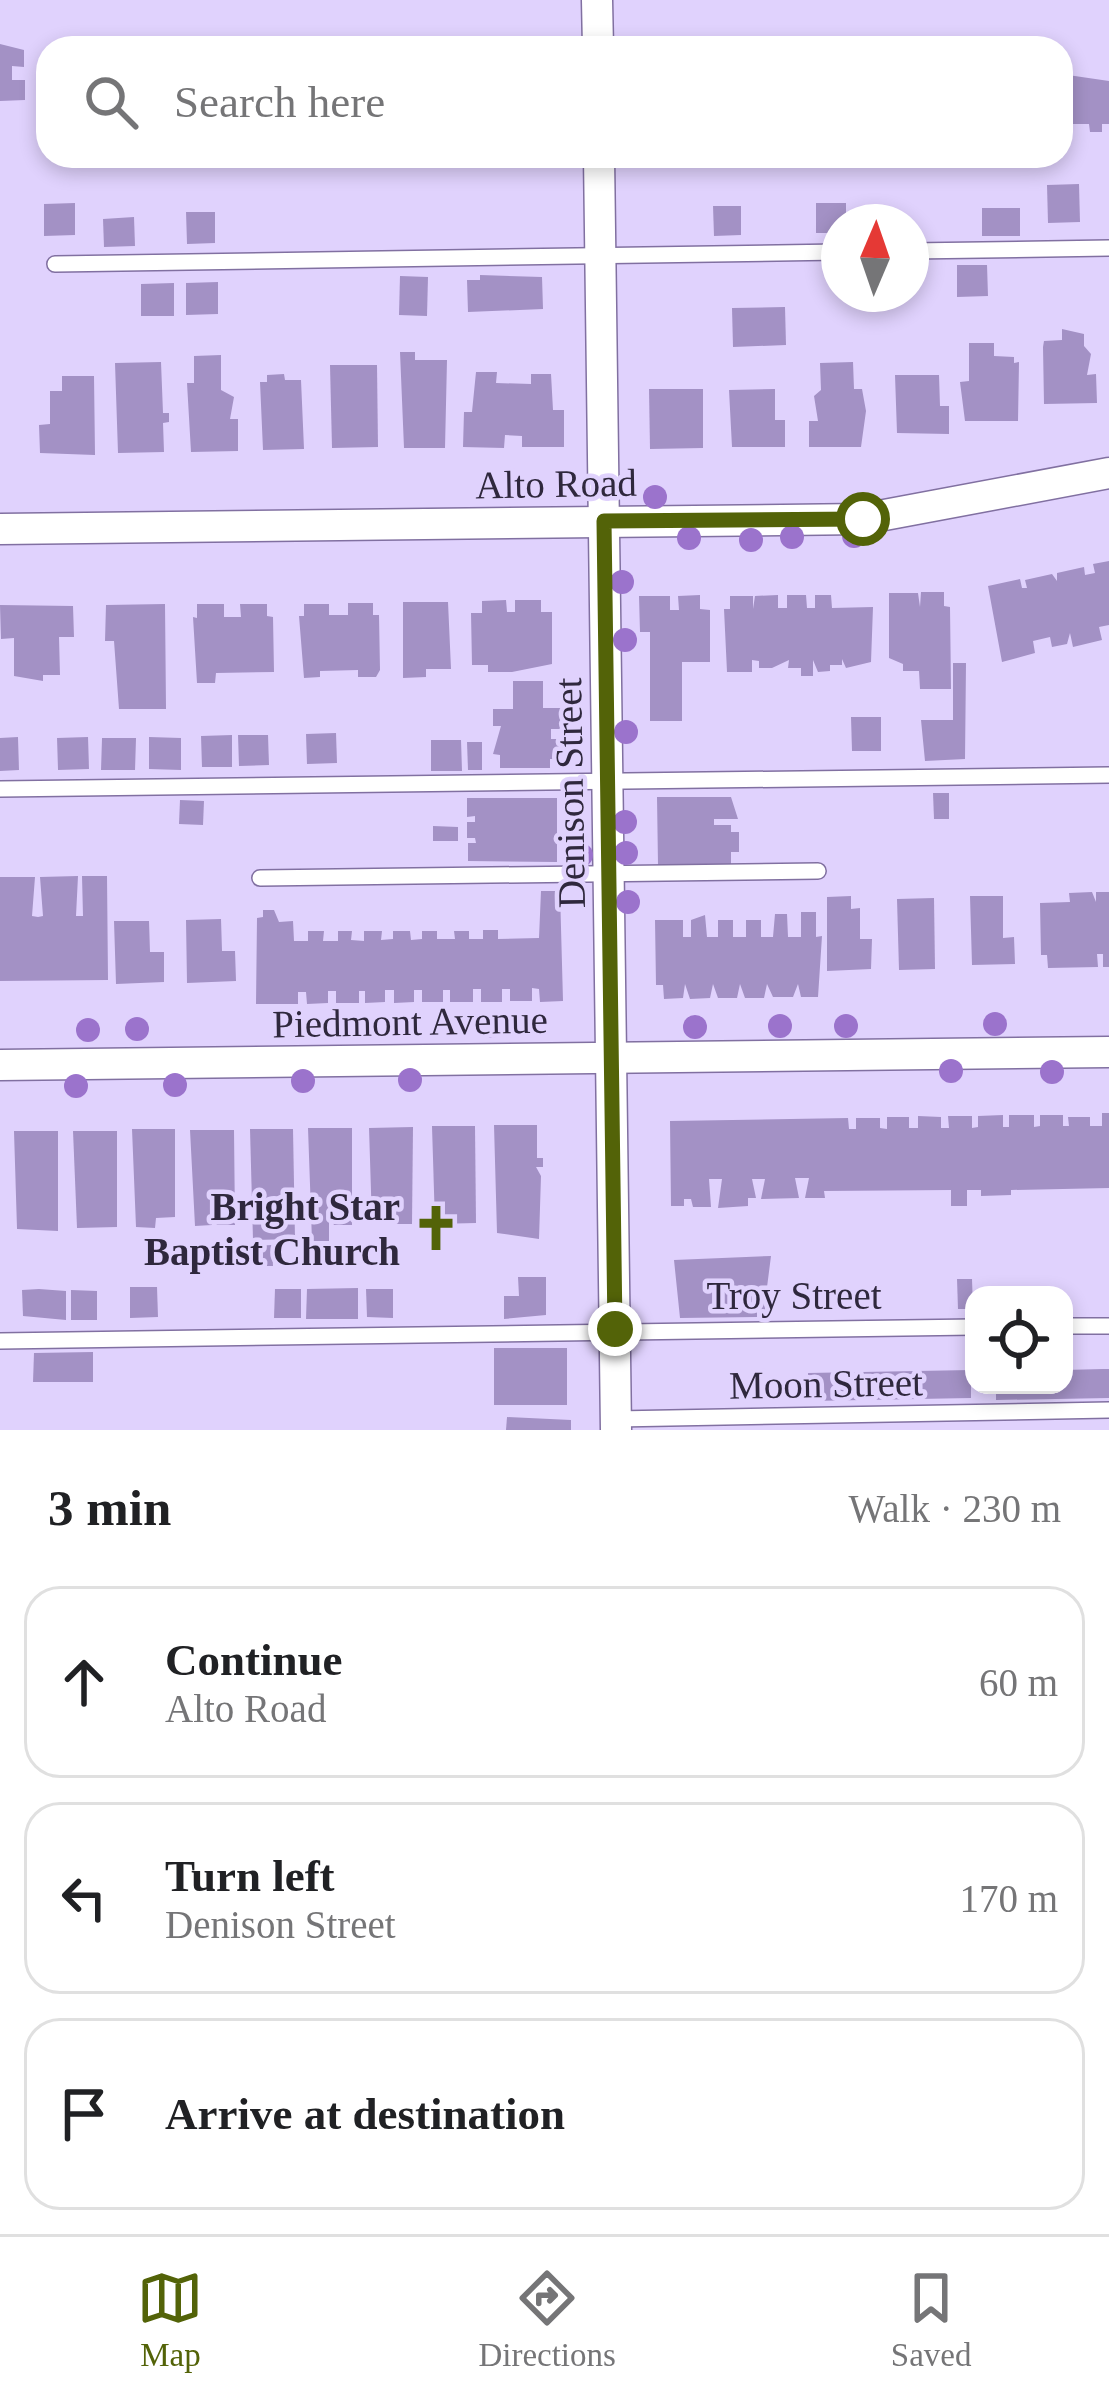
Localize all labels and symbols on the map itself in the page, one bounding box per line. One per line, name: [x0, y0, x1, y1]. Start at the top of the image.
north arrow: [821, 204, 929, 312]
street label: Alto Road: [475, 461, 638, 506]
route start: [836, 492, 890, 546]
street label: Denison Street: [546, 677, 593, 909]
street label: Piedmont Avenue: [272, 998, 548, 1045]
place label: Bright Star Baptist Church: [144, 1185, 400, 1274]
church icon: Bright Star Baptist Church: [411, 1203, 461, 1253]
street label: Troy Street: [706, 1274, 882, 1318]
route end: [588, 1302, 642, 1356]
street label: Moon Street: [729, 1360, 923, 1407]

